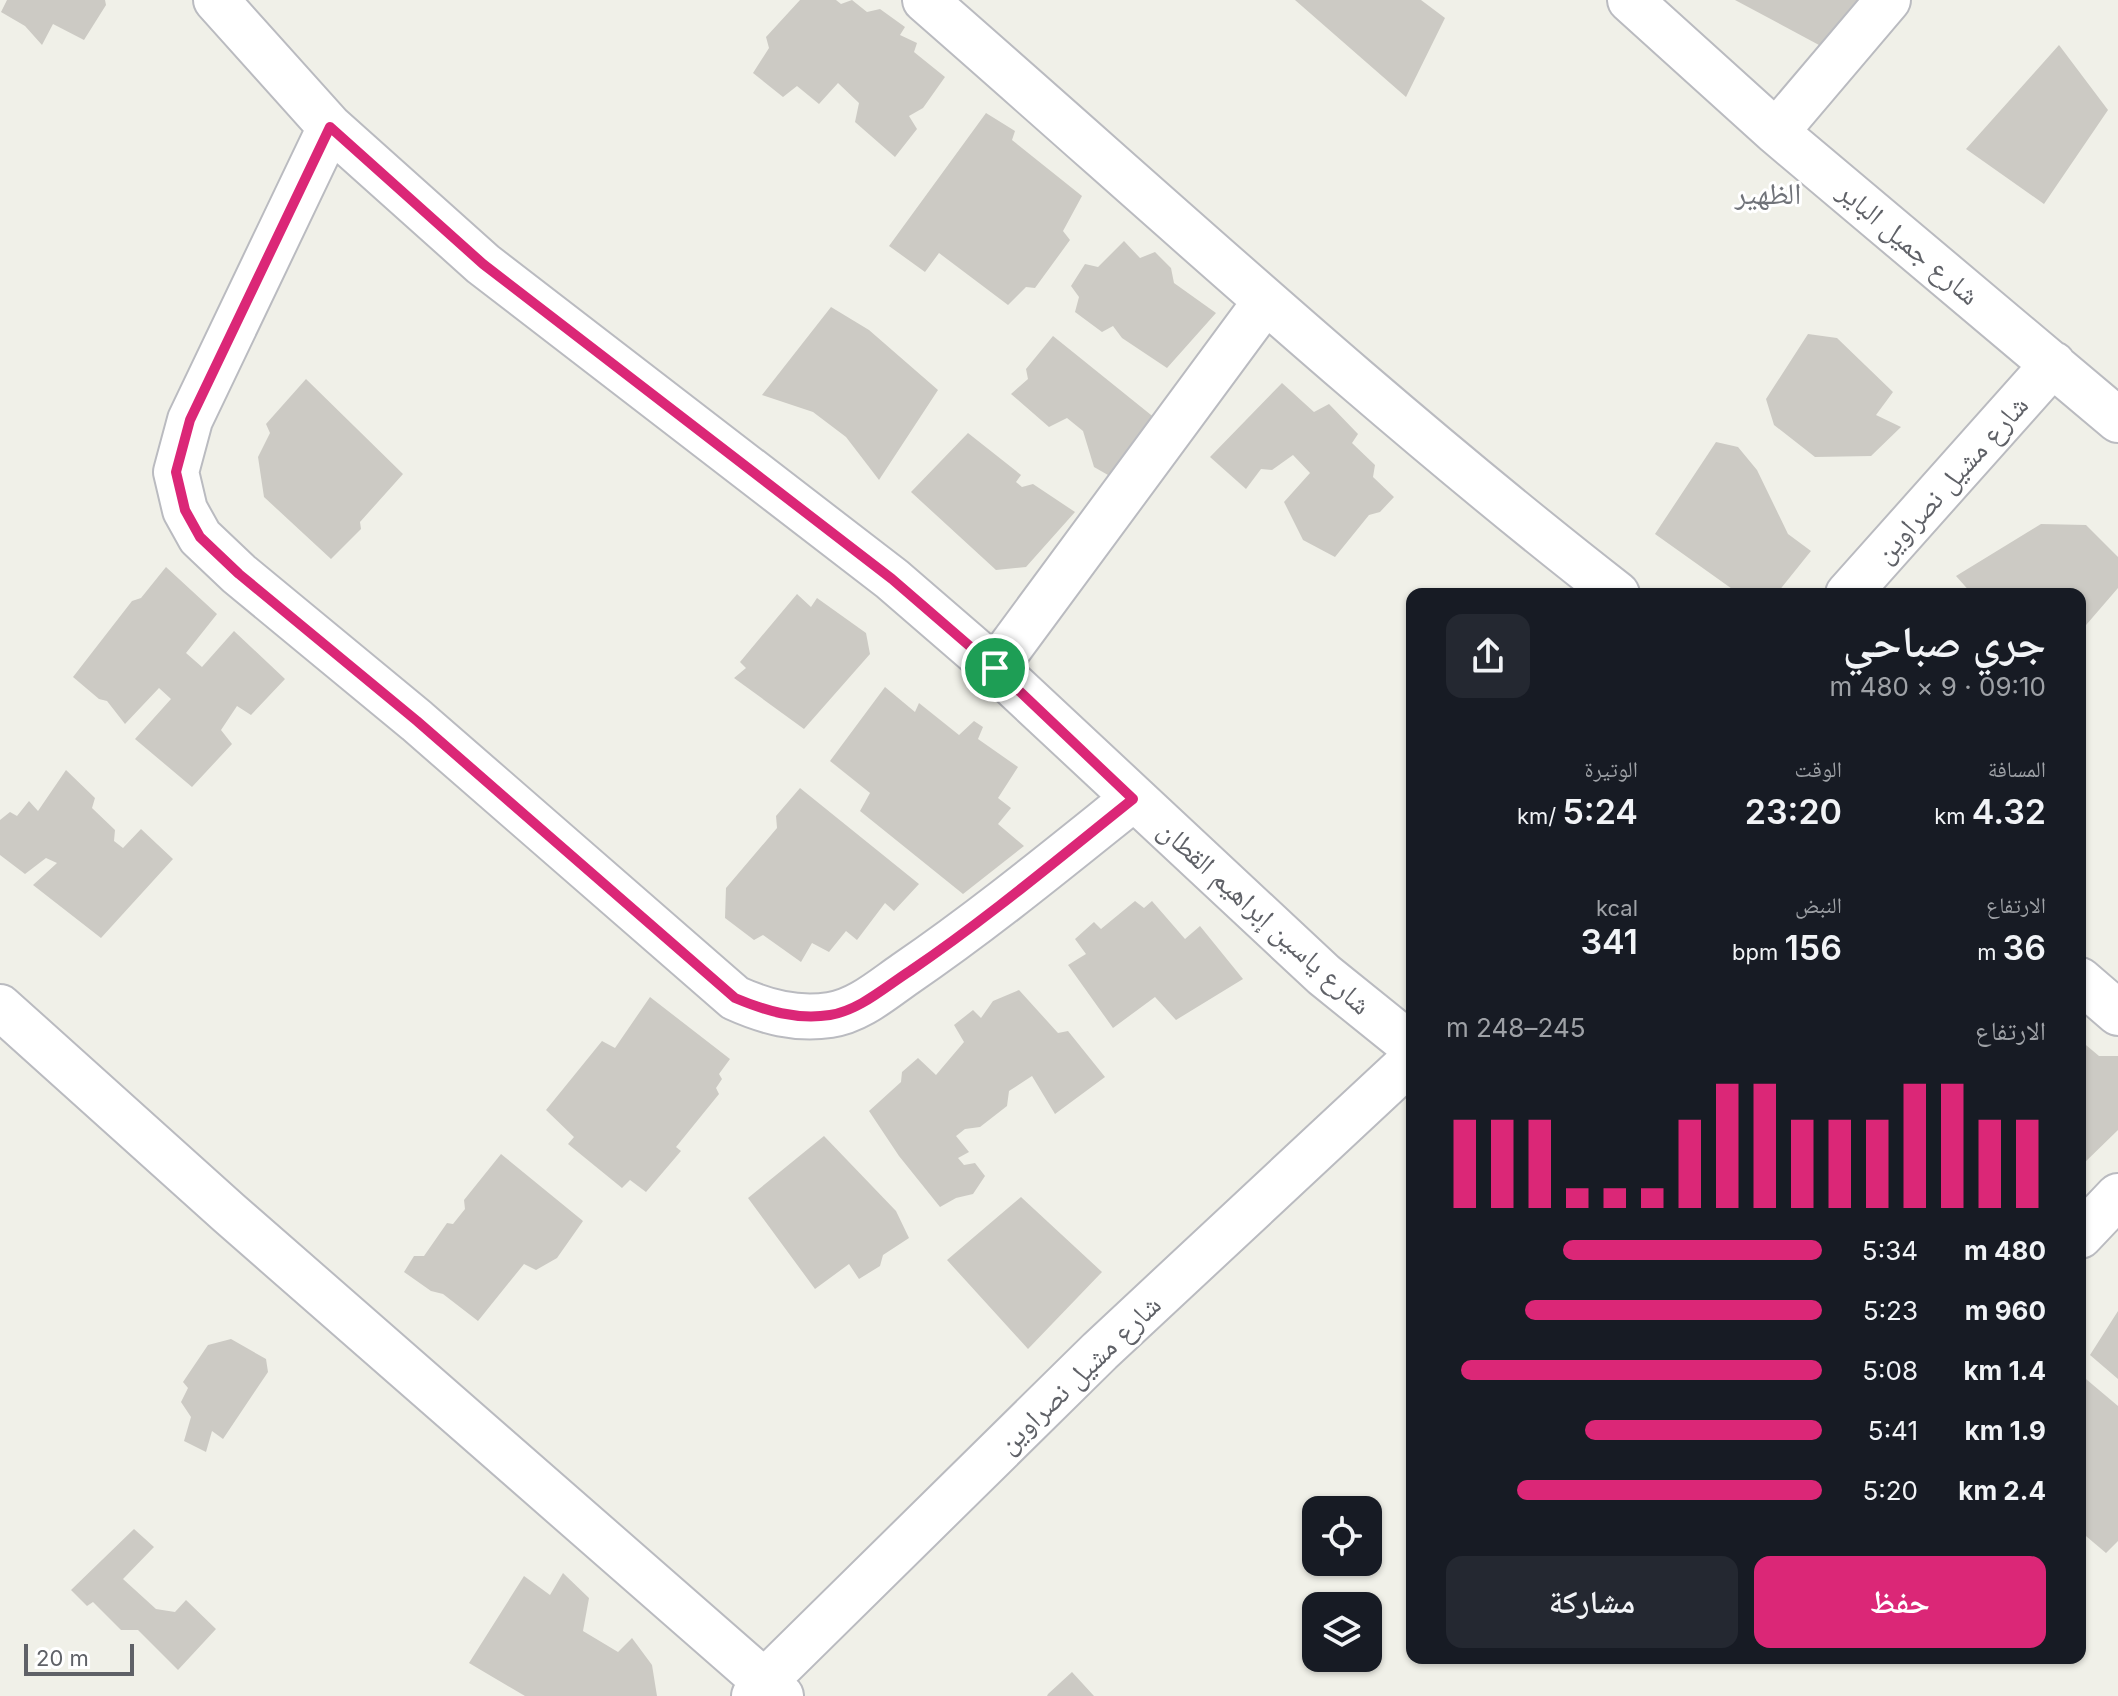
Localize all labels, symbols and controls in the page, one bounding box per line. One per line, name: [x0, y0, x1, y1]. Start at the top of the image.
street label: شارع جميل الباير: [1830, 173, 1986, 313]
district label: الظهير: [1734, 175, 1801, 211]
street label: شارع مشيل نصراوين: [1867, 388, 2036, 570]
button: share: [1446, 614, 1530, 698]
text: جري صباحي: [1843, 614, 2046, 668]
pin: [961, 634, 1029, 702]
icon: arrive: [973, 646, 1017, 690]
text: 09:10 · 9 × 480 m: [1830, 671, 2046, 702]
text: الوتيرة: [1584, 756, 1638, 782]
text: الوقت: [1795, 756, 1842, 782]
text: المسافة: [1988, 756, 2046, 782]
text: 5:24: [1562, 791, 1638, 832]
text: 23:20: [1745, 791, 1842, 832]
text: 4.32: [1972, 791, 2046, 832]
text: /km: [1517, 803, 1562, 829]
text: km: [1934, 803, 1972, 829]
street label: شارع ياسين إبراهيم القطان: [1150, 813, 1378, 1023]
text: النبض: [1795, 892, 1842, 918]
text: الارتفاع: [1986, 892, 2046, 918]
text: kcal: [1596, 895, 1638, 921]
text: 341: [1580, 921, 1638, 962]
text: 156: [1784, 927, 1842, 968]
text: 36: [2003, 927, 2046, 968]
text: bpm: [1732, 939, 1784, 965]
text: m: [1977, 939, 2003, 965]
text: 245–248 m: [1446, 1012, 1586, 1043]
text: الارتفاع: [1975, 1015, 2046, 1046]
text: 5:34: [1862, 1235, 1918, 1266]
text: 480 m: [1964, 1235, 2046, 1266]
street label: شارع مشيل نصراوين: [990, 1288, 1168, 1461]
text: 5:23: [1863, 1295, 1918, 1326]
text: 960 m: [1965, 1295, 2046, 1326]
text: 5:08: [1862, 1355, 1918, 1386]
text: 1.4 km: [1964, 1355, 2046, 1386]
text: 5:41: [1868, 1415, 1918, 1446]
text: 1.9 km: [1965, 1415, 2046, 1446]
text: 5:20: [1862, 1475, 1918, 1506]
text: 2.4 km: [1958, 1475, 2046, 1506]
map controls: [1302, 1496, 1382, 1672]
button: locate: [1302, 1496, 1382, 1576]
button: مشاركة: [1446, 1556, 1738, 1648]
button: حفظ: [1754, 1556, 2046, 1648]
button: layers: [1302, 1592, 1382, 1672]
scale bar: [24, 1640, 134, 1676]
text: 20 m: [36, 1645, 89, 1671]

